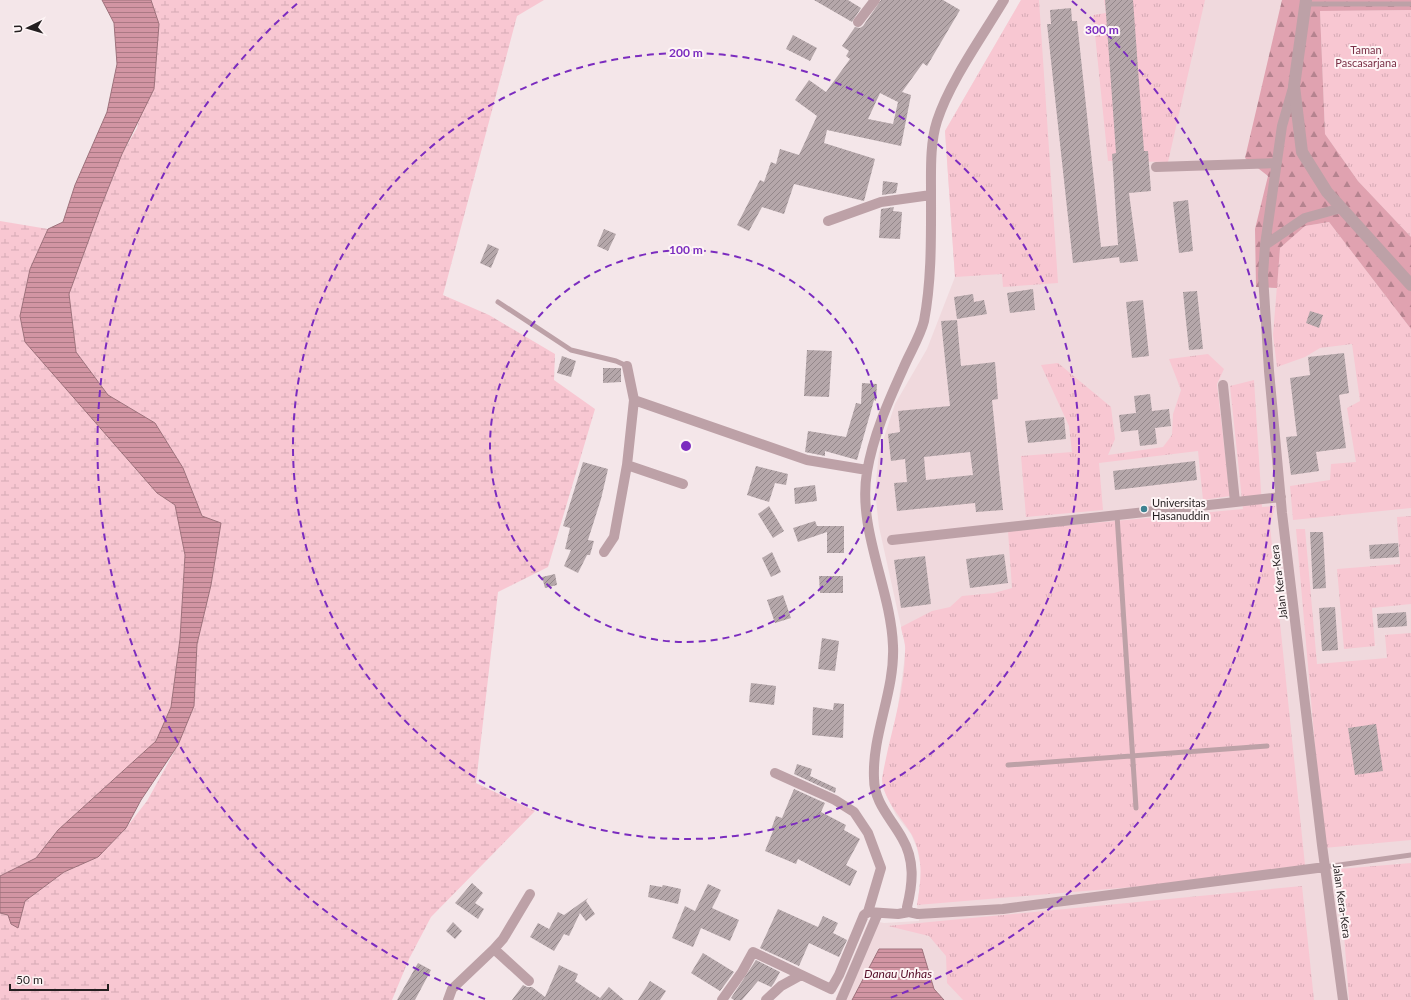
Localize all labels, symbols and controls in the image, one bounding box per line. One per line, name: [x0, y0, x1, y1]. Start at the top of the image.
north arrow: [8, 8, 48, 48]
text: 300 m: [1085, 22, 1119, 37]
text: U: [11, 24, 24, 34]
park label: Taman Pascasarjana: [1335, 43, 1397, 69]
text: 200 m: [669, 45, 703, 60]
text: 100 m: [669, 242, 703, 257]
centre of rings: [679, 439, 693, 453]
place label: Universitas Hasanuddin: [1152, 496, 1209, 522]
marker: Universitas Hasanuddin: [1139, 504, 1149, 514]
street label: Jalan Kera-Kera: [1267, 544, 1290, 620]
street label: Jalan Kera-Kera: [1331, 863, 1354, 939]
scale bar: [10, 966, 108, 992]
water label: Danau Unhas: [864, 966, 932, 981]
text: 50 m: [16, 972, 43, 987]

